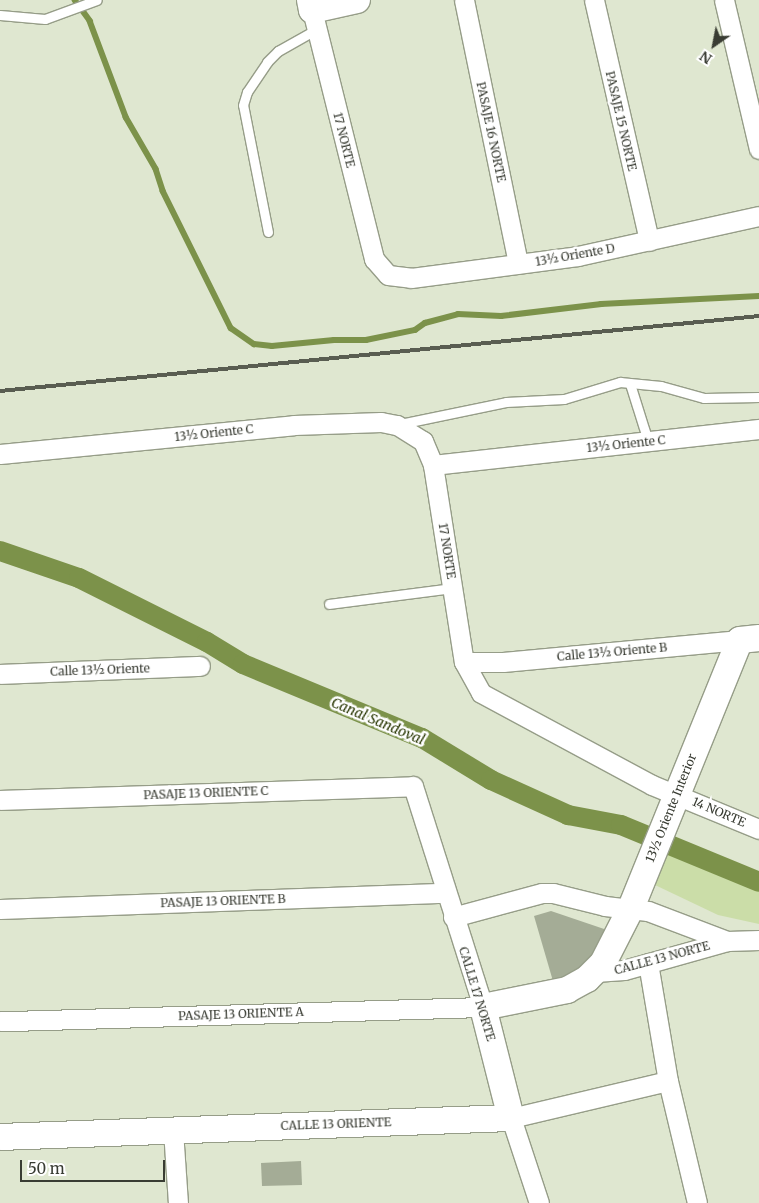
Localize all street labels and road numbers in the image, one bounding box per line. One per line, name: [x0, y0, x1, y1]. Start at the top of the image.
street label: PASAJE 15 NORTE: [603, 70, 639, 172]
street label: PASAJE 16 NORTE: [473, 81, 509, 183]
street label: 17 NORTE: [330, 111, 358, 169]
street label: 13½ Oriente D: [534, 241, 616, 269]
street label: 13½ Oriente C: [174, 422, 254, 444]
street label: 13½ Oriente C: [586, 433, 666, 455]
street label: 17 NORTE: [435, 522, 459, 580]
street label: Calle 13½ Oriente B: [556, 640, 668, 664]
street label: Calle 13½ Oriente: [50, 661, 150, 679]
street label: 13½ Oriente Interior: [643, 752, 699, 864]
street label: PASAJE 13 ORIENTE C: [143, 784, 269, 802]
street label: 14 NORTE: [690, 794, 748, 830]
street label: PASAJE 13 ORIENTE B: [160, 892, 286, 910]
street label: CALLE 13 NORTE: [613, 938, 711, 978]
street label: CALLE 17 NORTE: [456, 945, 498, 1043]
street label: PASAJE 13 ORIENTE A: [178, 1005, 304, 1023]
street label: CALLE 13 ORIENTE: [280, 1115, 392, 1133]

